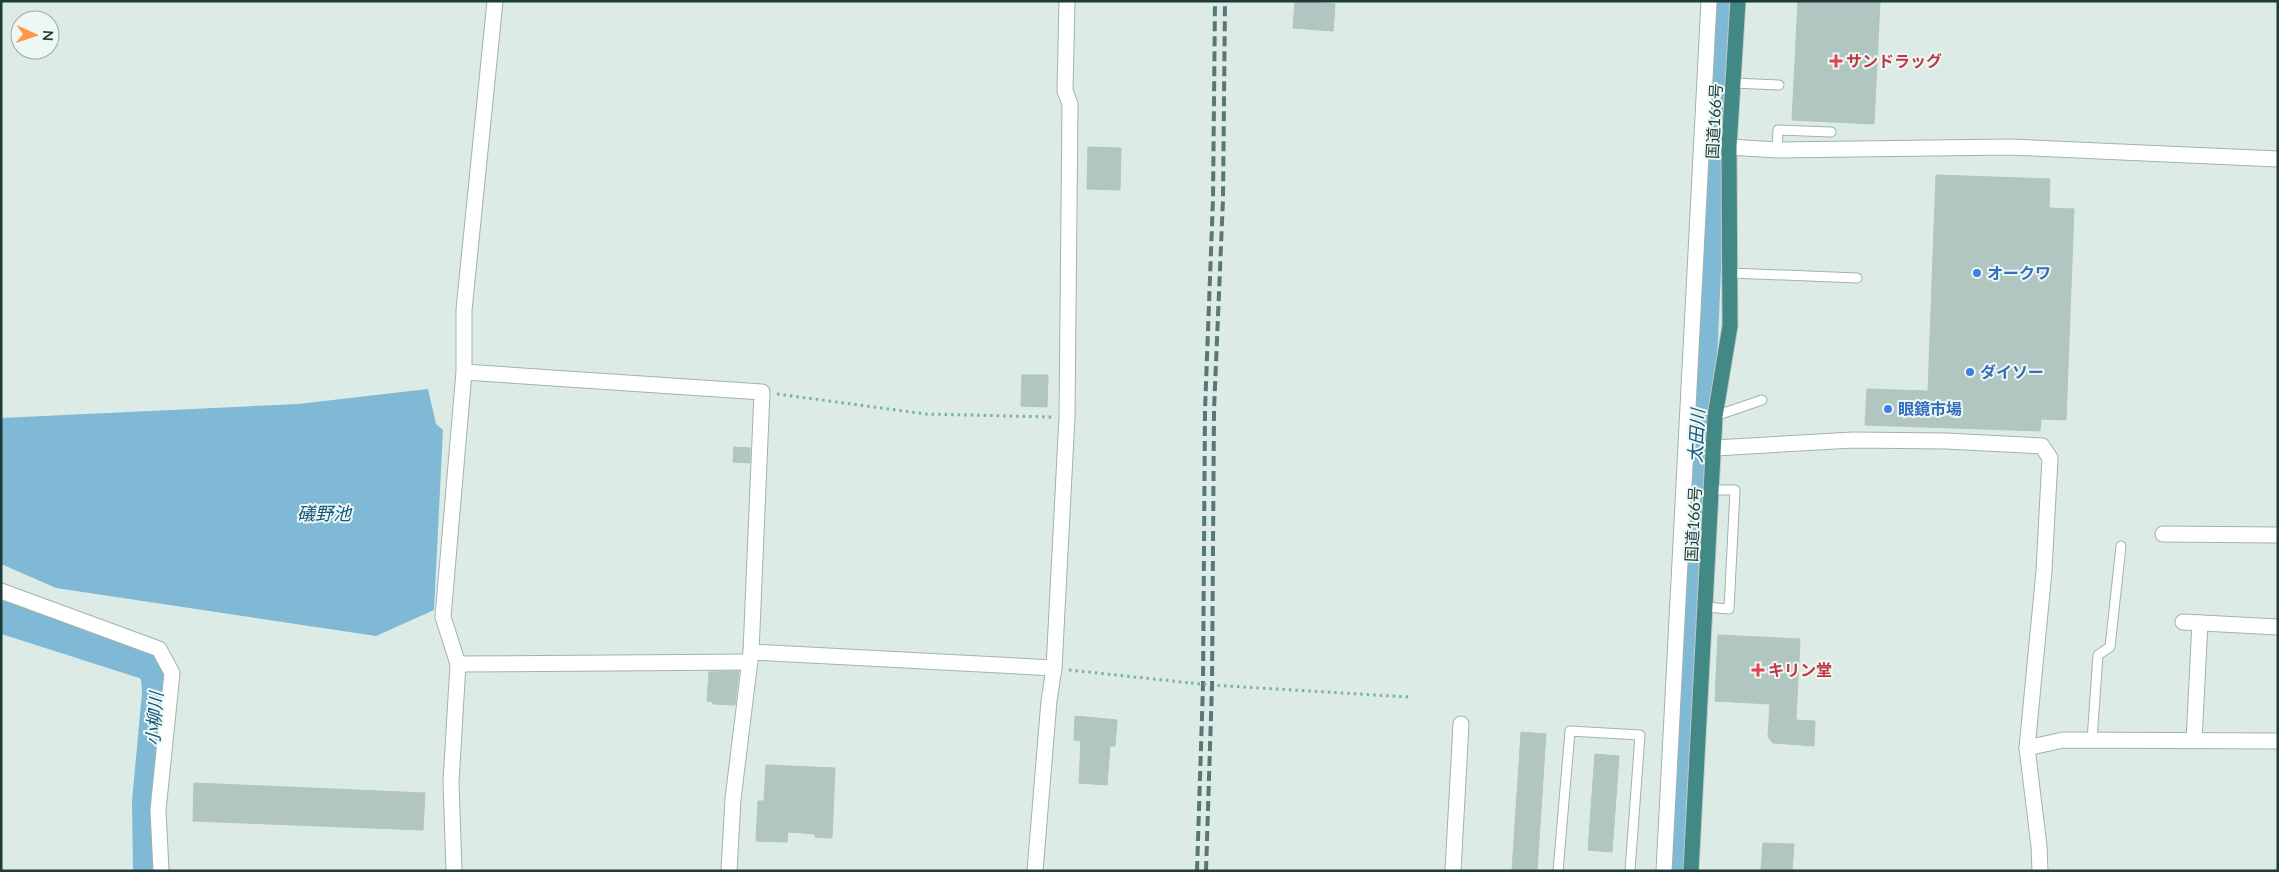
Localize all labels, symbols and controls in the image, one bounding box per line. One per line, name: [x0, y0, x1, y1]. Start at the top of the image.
north arrow: [10, 10, 60, 60]
text: N: [40, 30, 57, 42]
place label: サンドラッグ: [1846, 51, 1942, 70]
marker: サンドラッグ: [1830, 55, 1842, 67]
street label: 国道166号: [1702, 83, 1725, 159]
place label: オークワ: [1987, 263, 2051, 282]
marker: オークワ: [1971, 267, 1983, 279]
place label: ダイソー: [1980, 362, 2044, 381]
marker: ダイソー: [1964, 366, 1976, 378]
place label: 眼鏡市場: [1898, 399, 1962, 418]
marker: 眼鏡市場: [1882, 403, 1894, 415]
water label: 太田川: [1684, 406, 1709, 463]
street label: 国道166号: [1681, 486, 1704, 562]
water label: 礒野池: [297, 502, 353, 524]
place label: キリン堂: [1768, 660, 1832, 679]
marker: キリン堂: [1752, 664, 1764, 676]
water label: 小柳川: [141, 689, 167, 747]

